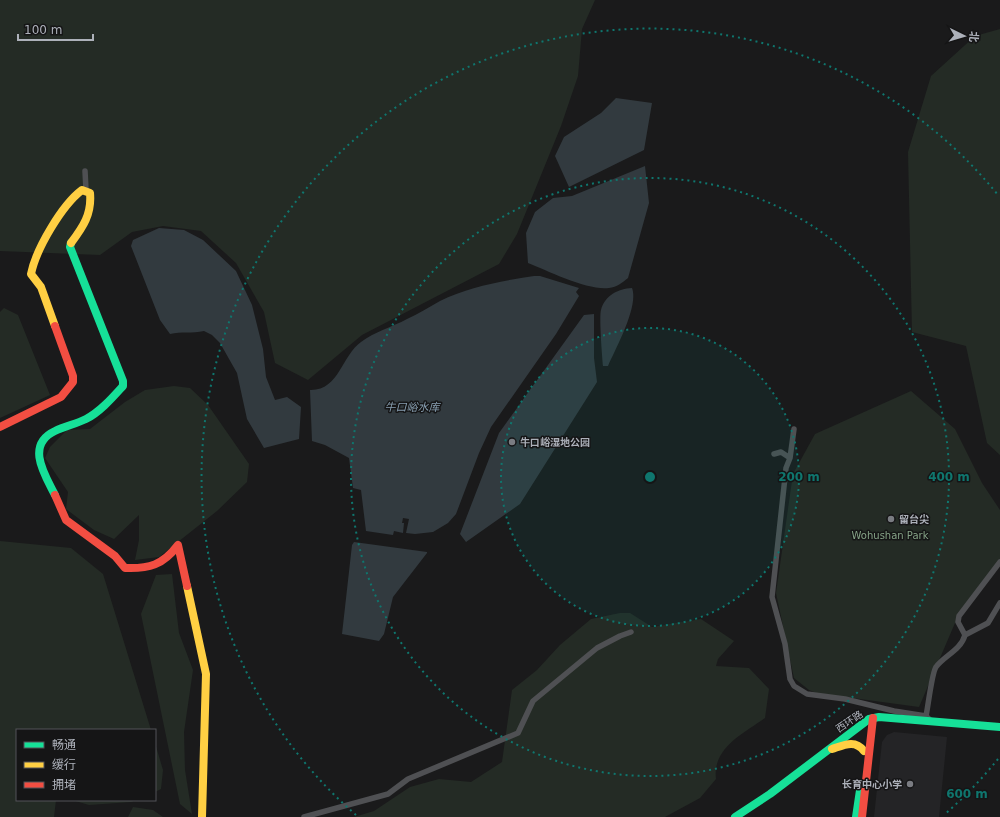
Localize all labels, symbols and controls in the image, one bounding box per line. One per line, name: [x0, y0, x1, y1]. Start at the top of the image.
scale bar: [18, 16, 93, 42]
north arrow: [944, 16, 984, 56]
text: 100 m: [24, 23, 62, 37]
text: 北: [967, 31, 980, 43]
water label: 牛口峪水库: [385, 401, 441, 414]
marker: 牛口峪湿地公园: [507, 437, 517, 447]
place label: 牛口峪湿地公园: [520, 437, 590, 448]
centre of rings: [643, 470, 657, 484]
text: 200 m: [778, 470, 820, 484]
text: 400 m: [928, 470, 970, 484]
marker: 留台尖: [886, 514, 896, 524]
place label: 留台尖: [899, 514, 929, 525]
park label: Wohushan Park: [852, 530, 929, 541]
street label: 西环路: [834, 708, 865, 734]
legend: [16, 729, 156, 801]
text: 畅通: [52, 738, 76, 752]
text: 缓行: [52, 758, 76, 772]
text: 拥堵: [52, 778, 76, 792]
place label: 长育中心小学: [842, 779, 902, 790]
marker: 长育中心小学: [905, 779, 915, 789]
text: 600 m: [946, 787, 988, 801]

